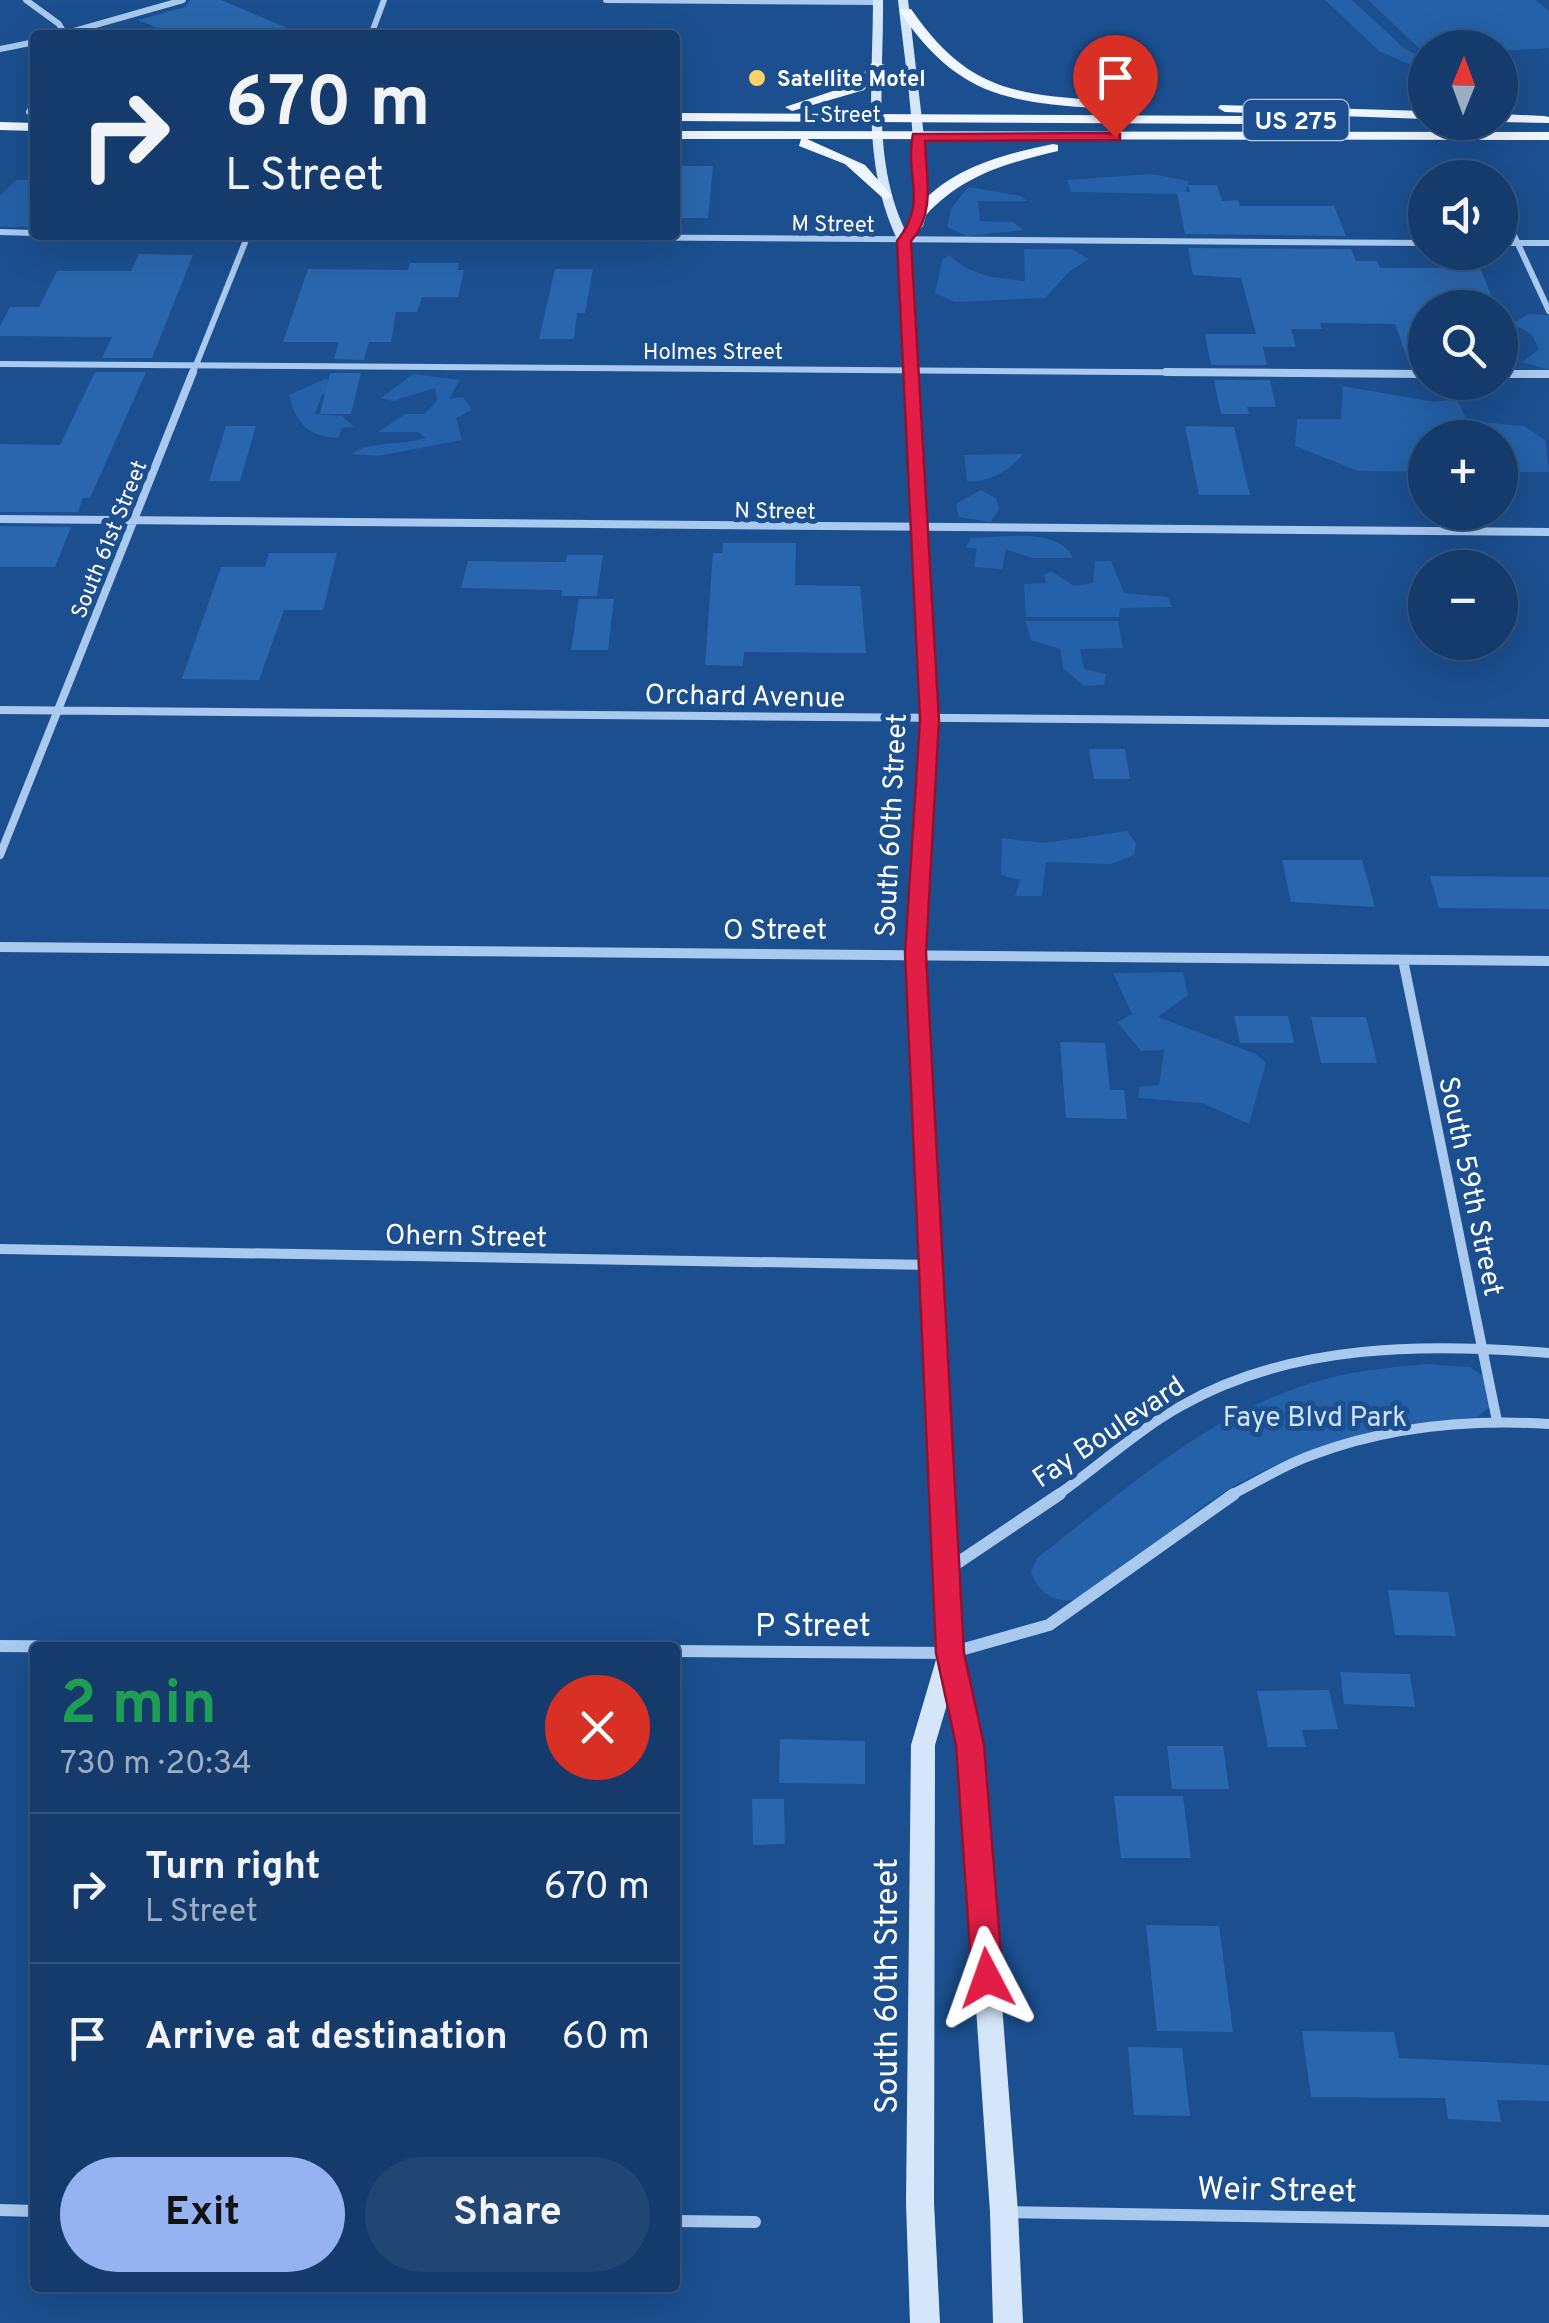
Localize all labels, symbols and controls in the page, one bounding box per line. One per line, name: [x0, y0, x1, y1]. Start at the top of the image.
north arrow: [1408, 30, 1518, 140]
map controls: [1408, 30, 1518, 660]
pin: [1073, 35, 1158, 138]
icon: arrive: [1088, 50, 1143, 105]
text: 670 m: [225, 62, 431, 151]
marker: Satellite Motel: [746, 67, 768, 89]
place label: Satellite Motel: [777, 67, 926, 94]
icon: right: [60, 70, 190, 200]
road number: US 275: [1244, 100, 1348, 140]
street label: L Street: [803, 103, 881, 130]
text: L Street: [225, 149, 384, 206]
button: sound: [1408, 160, 1518, 270]
street label: M Street: [791, 211, 875, 240]
button: search: [1408, 290, 1518, 400]
street label: Holmes Street: [643, 340, 783, 367]
button: +: [1408, 420, 1518, 530]
street label: South 61st Street: [66, 457, 154, 623]
street label: N Street: [734, 498, 816, 527]
button: −: [1408, 550, 1518, 660]
street label: Orchard Avenue: [644, 678, 846, 718]
street label: South 60th Street: [869, 712, 917, 938]
street label: O Street: [723, 914, 827, 950]
street label: South 59th Street: [1428, 1074, 1510, 1300]
street label: Ohern Street: [385, 1219, 547, 1257]
street label: Fay Boulevard: [1027, 1369, 1193, 1498]
park label: Faye Blvd Park: [1223, 1401, 1407, 1437]
street label: P Street: [755, 1608, 871, 1648]
text: 2 min: [60, 1669, 217, 1745]
button: close: [545, 1675, 650, 1780]
text: 730 m · 20:34: [60, 1745, 252, 1785]
text: Turn right: [145, 1844, 320, 1893]
street label: South 60th Street: [869, 1858, 909, 2114]
icon: right: [60, 1861, 115, 1916]
text: 670 m: [544, 1864, 650, 1913]
text: L Street: [145, 1893, 258, 1933]
position arrow: [935, 1926, 1039, 2030]
icon: arrive: [60, 2011, 115, 2066]
text: Arrive at destination: [145, 2014, 508, 2063]
text: 60 m: [562, 2014, 650, 2063]
button: Exit: [60, 2157, 345, 2272]
button: Share: [365, 2157, 650, 2272]
street label: Weir Street: [1197, 2171, 1357, 2213]

